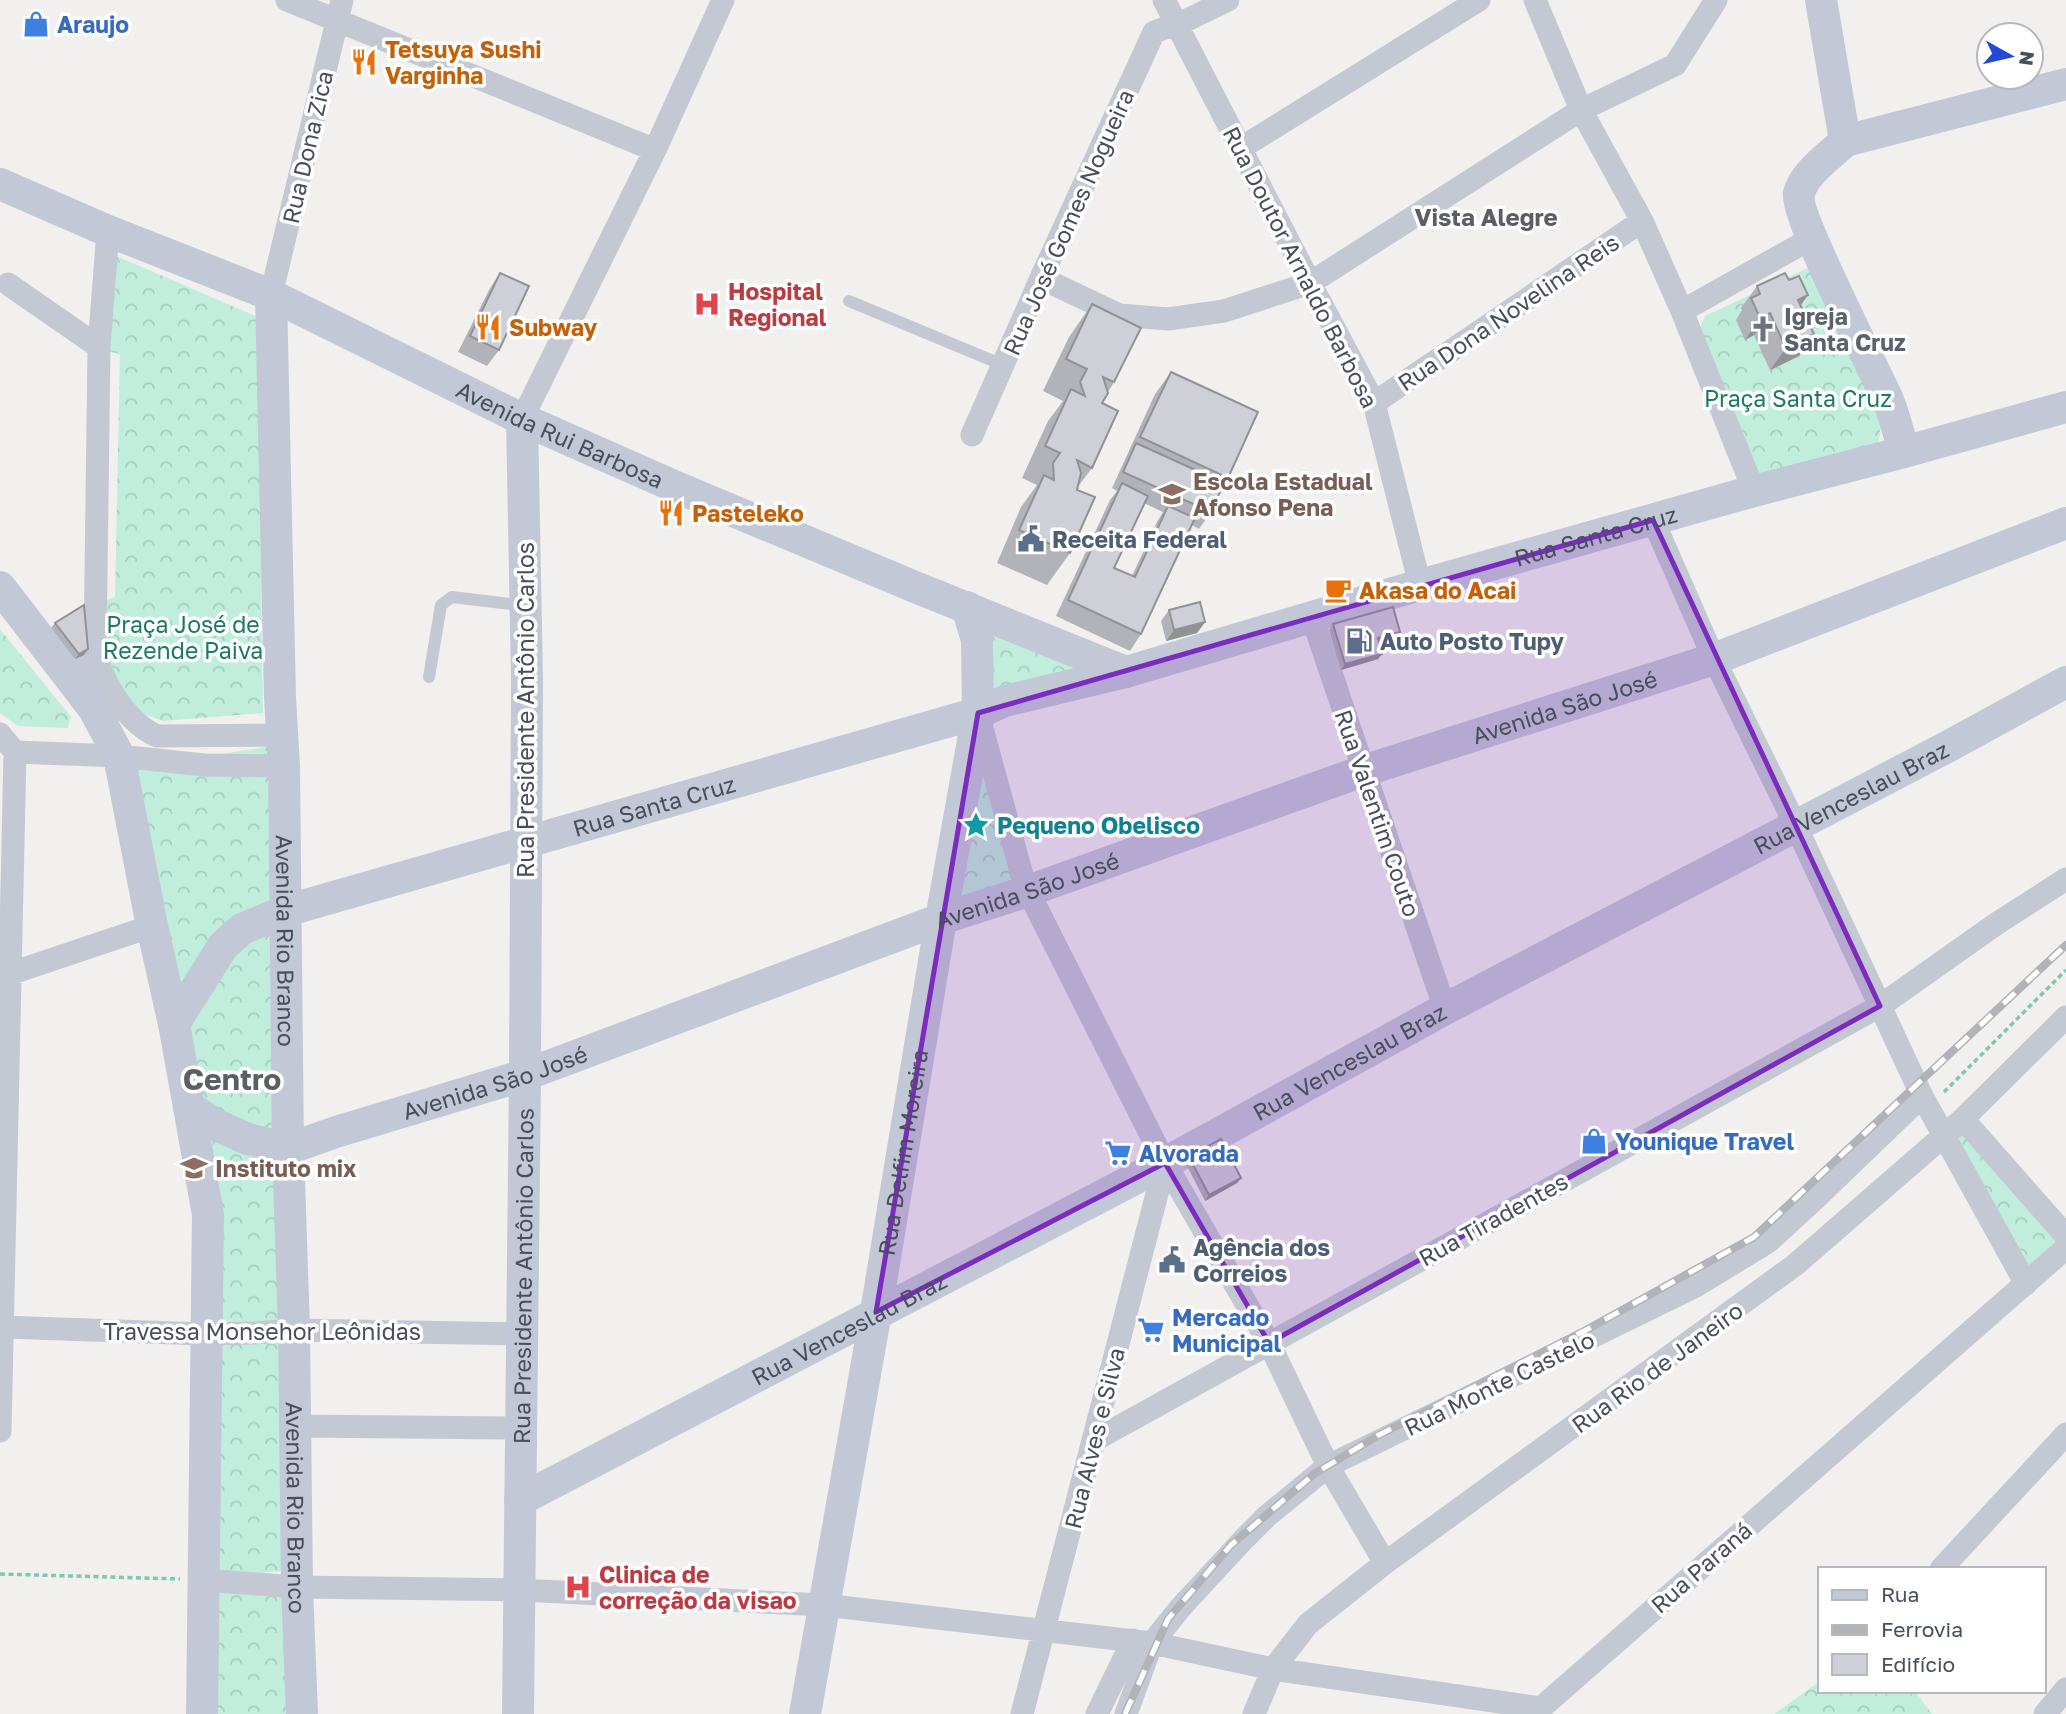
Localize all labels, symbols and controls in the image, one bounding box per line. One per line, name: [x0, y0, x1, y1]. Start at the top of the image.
shop icon: Araujo: [21, 9, 51, 39]
place label: Araujo: [57, 10, 129, 38]
north arrow: [1975, 21, 2045, 91]
place label: Tetsuya Sushi Varginha: [385, 35, 542, 89]
restaurant icon: Tetsuya Sushi Varginha: [349, 47, 379, 77]
text: N: [2015, 50, 2040, 67]
street label: Rua Dona Zica: [276, 68, 338, 226]
street label: Rua José Gomes Nogueira: [997, 85, 1139, 359]
street label: Rua Doutor Arnaldo Barbosa: [1218, 122, 1384, 412]
district label: Vista Alegre: [1414, 202, 1558, 231]
street label: Rua Dona Novelina Reis: [1392, 227, 1624, 397]
place label: Hospital Regional: [728, 277, 827, 331]
hospital icon: Hospital Regional: [692, 289, 722, 319]
place label: Igreja Santa Cruz: [1784, 302, 1906, 356]
restaurant icon: Subway: [473, 312, 503, 342]
place label: Subway: [509, 313, 598, 341]
church icon: Igreja Santa Cruz: [1748, 314, 1778, 344]
street label: Avenida Rui Barbosa: [452, 375, 668, 494]
park label: Praça Santa Cruz: [1704, 384, 1892, 412]
place label: Escola Estadual Afonso Pena: [1193, 467, 1373, 521]
school or university icon: Escola Estadual Afonso Pena: [1157, 479, 1187, 509]
restaurant icon: Pasteleko: [656, 498, 686, 528]
place label: Pasteleko: [692, 499, 804, 527]
street label: Rua Santa Cruz: [1511, 499, 1680, 572]
public building icon: Receita Federal: [1016, 524, 1046, 554]
place label: Receita Federal: [1052, 525, 1227, 553]
street label: Rua Presidente Antônio Carlos: [511, 542, 539, 878]
cafe icon: Akasa do Acai: [1323, 575, 1353, 605]
place label: Akasa do Acai: [1359, 576, 1516, 604]
park label: Praça José de Rezende Paiva: [103, 610, 263, 664]
fuel station icon: Auto Posto Tupy: [1344, 626, 1374, 656]
place label: Auto Posto Tupy: [1380, 627, 1564, 655]
street label: Avenida São José: [1469, 664, 1660, 749]
street label: Rua Valentim Couto: [1329, 706, 1427, 920]
street label: Rua Venceslau Braz: [1748, 735, 1953, 860]
street label: Rua Santa Cruz: [570, 769, 739, 842]
place icon: Pequeno Obelisco: [961, 810, 991, 840]
place label: Pequeno Obelisco: [997, 811, 1200, 839]
street label: Avenida Rio Branco: [271, 835, 301, 1047]
street label: Avenida São José: [932, 846, 1123, 934]
street label: Rua Venceslau Braz: [1248, 997, 1451, 1126]
street label: Avenida São José: [399, 1039, 591, 1125]
street label: Rua Delfim Moreira: [872, 1047, 933, 1258]
district label: Centro: [183, 1061, 281, 1097]
street label: Rua Presidente Antônio Carlos: [507, 1108, 539, 1444]
shop icon: Younique Travel: [1579, 1126, 1609, 1156]
place label: Younique Travel: [1615, 1127, 1794, 1155]
supermarket icon: Alvorada: [1103, 1138, 1133, 1168]
place label: Alvorada: [1139, 1139, 1239, 1167]
school or university icon: Instituto mix: [179, 1153, 209, 1183]
place label: Instituto mix: [215, 1154, 357, 1182]
street label: Rua Tiradentes: [1414, 1166, 1572, 1272]
place label: Agência dos Correios: [1193, 1233, 1330, 1287]
public building icon: Agência dos Correios: [1157, 1245, 1187, 1275]
street label: Rua Venceslau Braz: [746, 1266, 951, 1391]
street label: Rua Rio de Janeiro: [1566, 1296, 1748, 1438]
place label: Mercado Municipal: [1172, 1303, 1281, 1357]
supermarket icon: Mercado Municipal: [1136, 1315, 1166, 1345]
street label: Travessa Monsehor Leônidas: [103, 1317, 421, 1345]
street label: Rua Monte Castelo: [1399, 1325, 1599, 1441]
street label: Rua Alves e Silva: [1058, 1345, 1130, 1531]
street label: Avenida Rio Branco: [281, 1401, 312, 1614]
street label: Rua Paraná: [1645, 1516, 1757, 1618]
place label: Clinica de correção da visao: [599, 1560, 797, 1614]
legend: [1818, 1567, 2045, 1693]
hospital icon: Clinica de correção da visao: [563, 1572, 593, 1602]
text: Rua: [1881, 1581, 1919, 1607]
text: Ferrovia: [1881, 1616, 1963, 1642]
text: Edifício: [1881, 1651, 1955, 1677]

